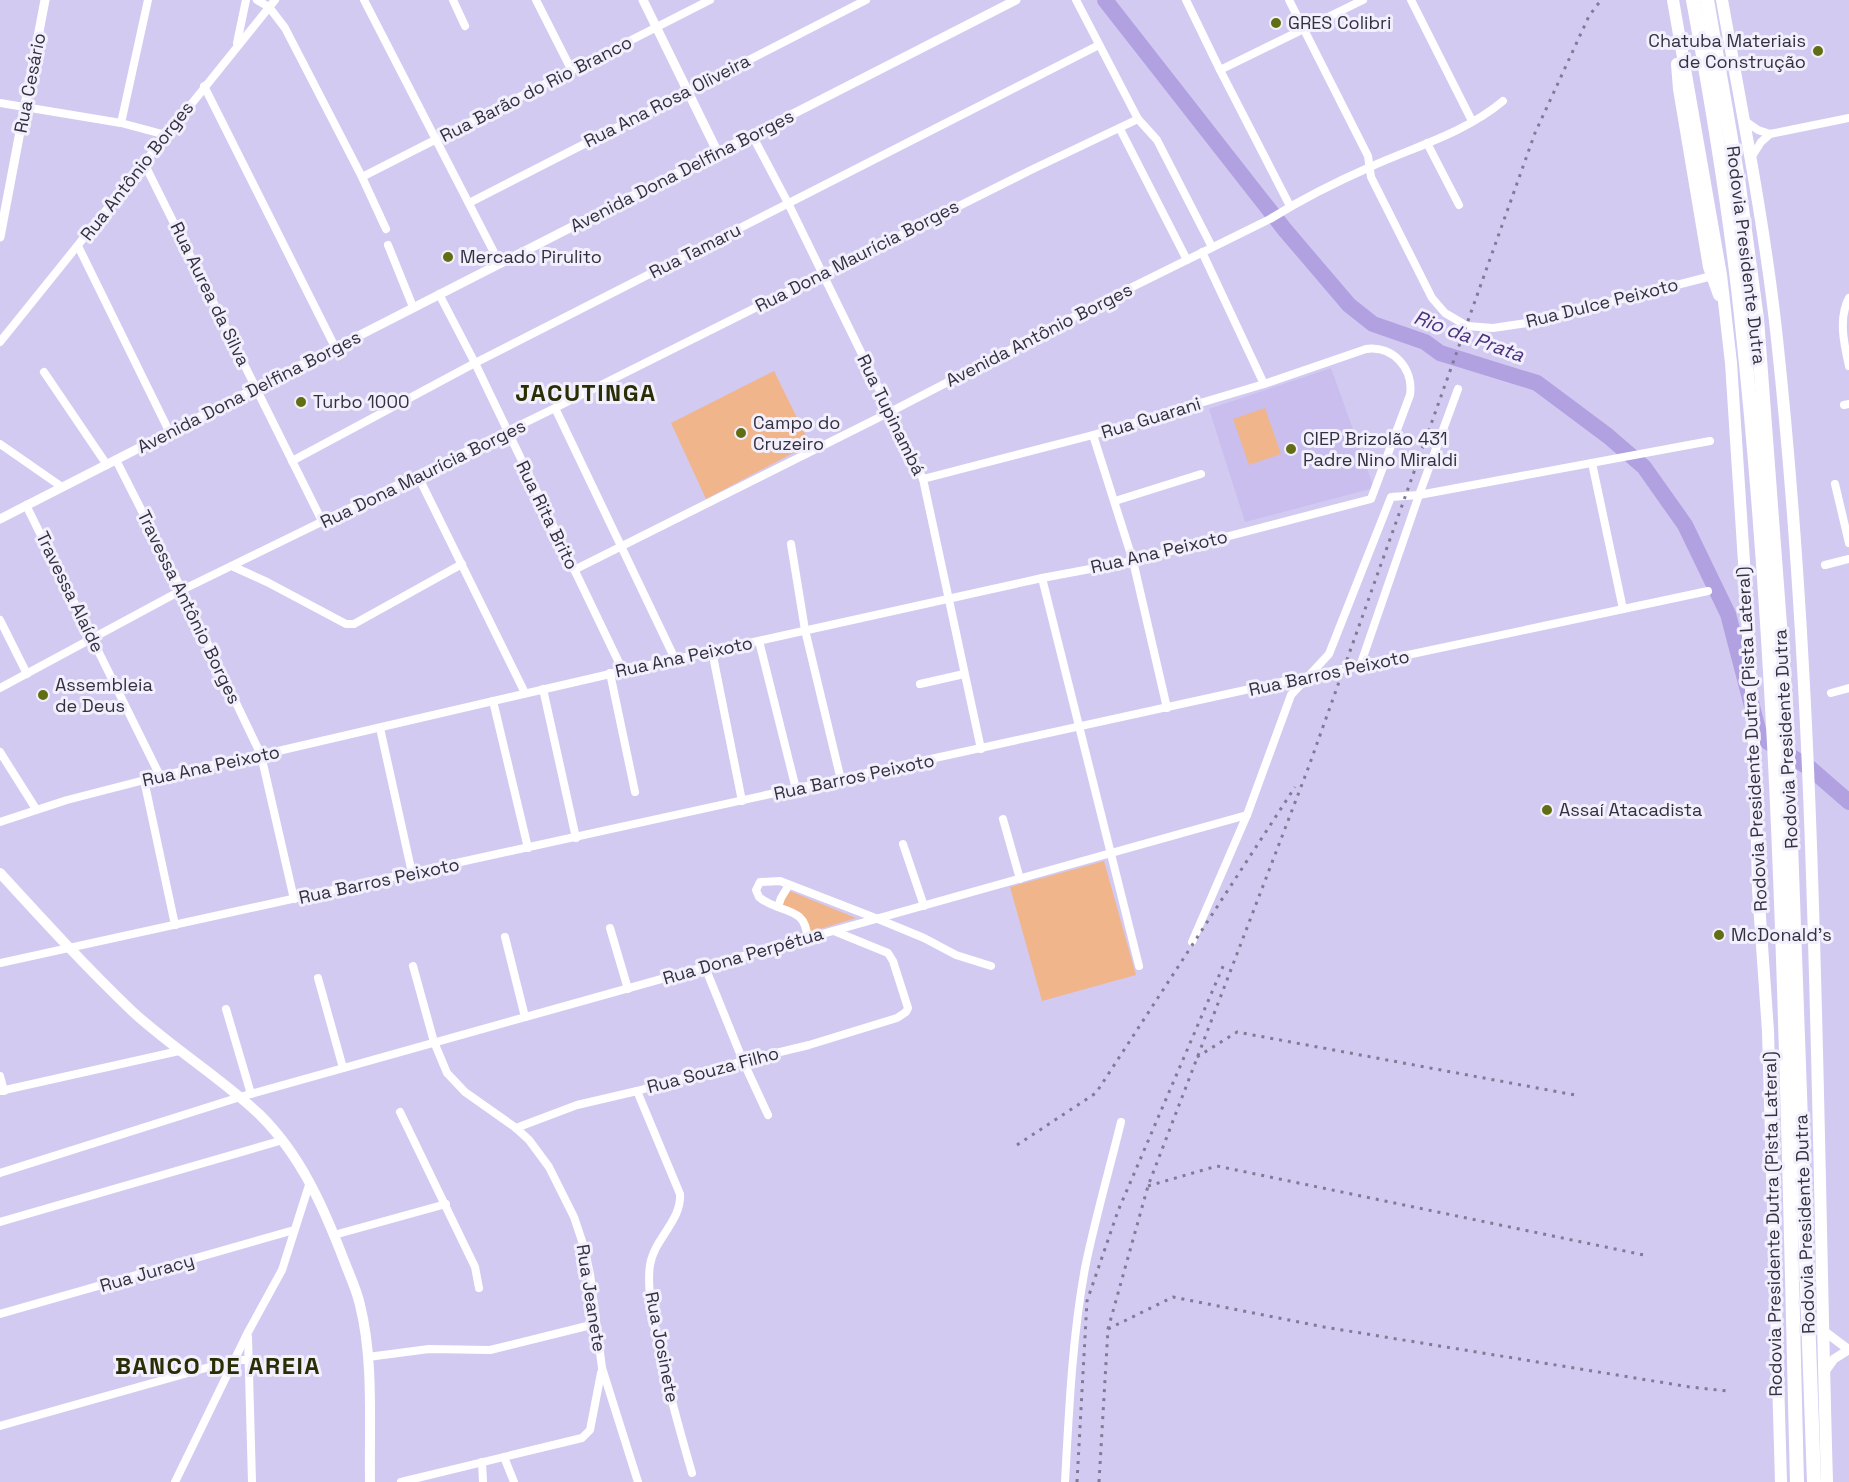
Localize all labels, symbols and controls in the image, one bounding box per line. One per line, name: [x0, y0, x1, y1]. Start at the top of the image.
place label: GRES Colibri: [1288, 11, 1391, 34]
marker: GRES Colibri: [1269, 16, 1283, 30]
place label: Chatuba Materiais de Construção: [1648, 29, 1806, 73]
street label: Rua Barão do Rio Branco: [436, 30, 636, 147]
street label: Rua Cesário: [9, 31, 50, 135]
marker: Chatuba Materiais de Construção: [1811, 44, 1825, 58]
street label: Rua Ana Rosa Oliveira: [580, 49, 754, 152]
street label: Rua Antônio Borges: [75, 96, 198, 245]
street label: Avenida Dona Delfina Borges: [566, 104, 798, 237]
street label: Rodovia Presidente Dutra: [1722, 144, 1771, 366]
street label: Rua Dona Maurícia Borges: [751, 194, 963, 317]
street label: Rua Aurea da Silva: [166, 218, 255, 370]
street label: Rua Tamaru: [645, 218, 744, 283]
place label: Mercado Pirulito: [460, 245, 602, 268]
marker: Mercado Pirulito: [441, 250, 455, 264]
street label: Rua Dulce Peixoto: [1523, 272, 1680, 333]
street label: Avenida Antônio Borges: [942, 277, 1136, 392]
water label: Rio da Prata: [1410, 304, 1528, 368]
street label: Avenida Dona Delfina Borges: [133, 325, 365, 458]
street label: Rua Tupinambá: [852, 350, 931, 479]
district label: JACUTINGA: [515, 377, 657, 408]
place label: Turbo 1000: [313, 390, 409, 413]
street label: Rua Guarani: [1098, 391, 1203, 444]
marker: Turbo 1000: [294, 395, 308, 409]
place label: Campo do Cruzeiro: [753, 411, 840, 455]
street label: Rua Dona Maurícia Borges: [316, 414, 529, 533]
marker: Campo do Cruzeiro: [734, 426, 748, 440]
place label: CIEP Brizolão 431 Padre Nino Miraldi: [1303, 427, 1457, 471]
marker: CIEP Brizolão 431 Padre Nino Miraldi: [1284, 442, 1298, 456]
street label: Rua Rita Brito: [511, 456, 584, 573]
street label: Travessa Antônio Borges: [132, 506, 246, 707]
street label: Rua Ana Peixoto: [1088, 525, 1230, 578]
street label: Travessa Alaíde: [31, 527, 110, 656]
street label: Rodovia Presidente Dutra (Pista Lateral): [1731, 566, 1772, 912]
street label: Rodovia Presidente Dutra: [1768, 629, 1803, 850]
street label: Rua Ana Peixoto: [613, 631, 755, 682]
street label: Rua Barros Peixoto: [1246, 644, 1411, 701]
place label: Assembleia de Deus: [55, 673, 153, 717]
marker: Assembleia de Deus: [36, 688, 50, 702]
street label: Rua Ana Peixoto: [140, 740, 282, 791]
street label: Rua Barros Peixoto: [771, 748, 936, 805]
place label: Assaí Atacadista: [1559, 798, 1702, 821]
marker: Assaí Atacadista: [1540, 803, 1554, 817]
street label: Rua Barros Peixoto: [296, 852, 461, 909]
street label: Rua Dona Perpétua: [660, 922, 826, 989]
place label: McDonald's: [1731, 923, 1832, 946]
marker: McDonald's: [1712, 928, 1726, 942]
street label: Rua Souza Filho: [644, 1041, 781, 1098]
street label: Rodovia Presidente Dutra (Pista Lateral): [1758, 1051, 1787, 1397]
street label: Rodovia Presidente Dutra: [1789, 1114, 1820, 1334]
street label: Rua Jeanete: [572, 1243, 611, 1353]
street label: Rua Juracy: [97, 1248, 197, 1297]
street label: Rua Josinete: [640, 1289, 685, 1404]
district label: BANCO DE AREIA: [115, 1350, 321, 1381]

